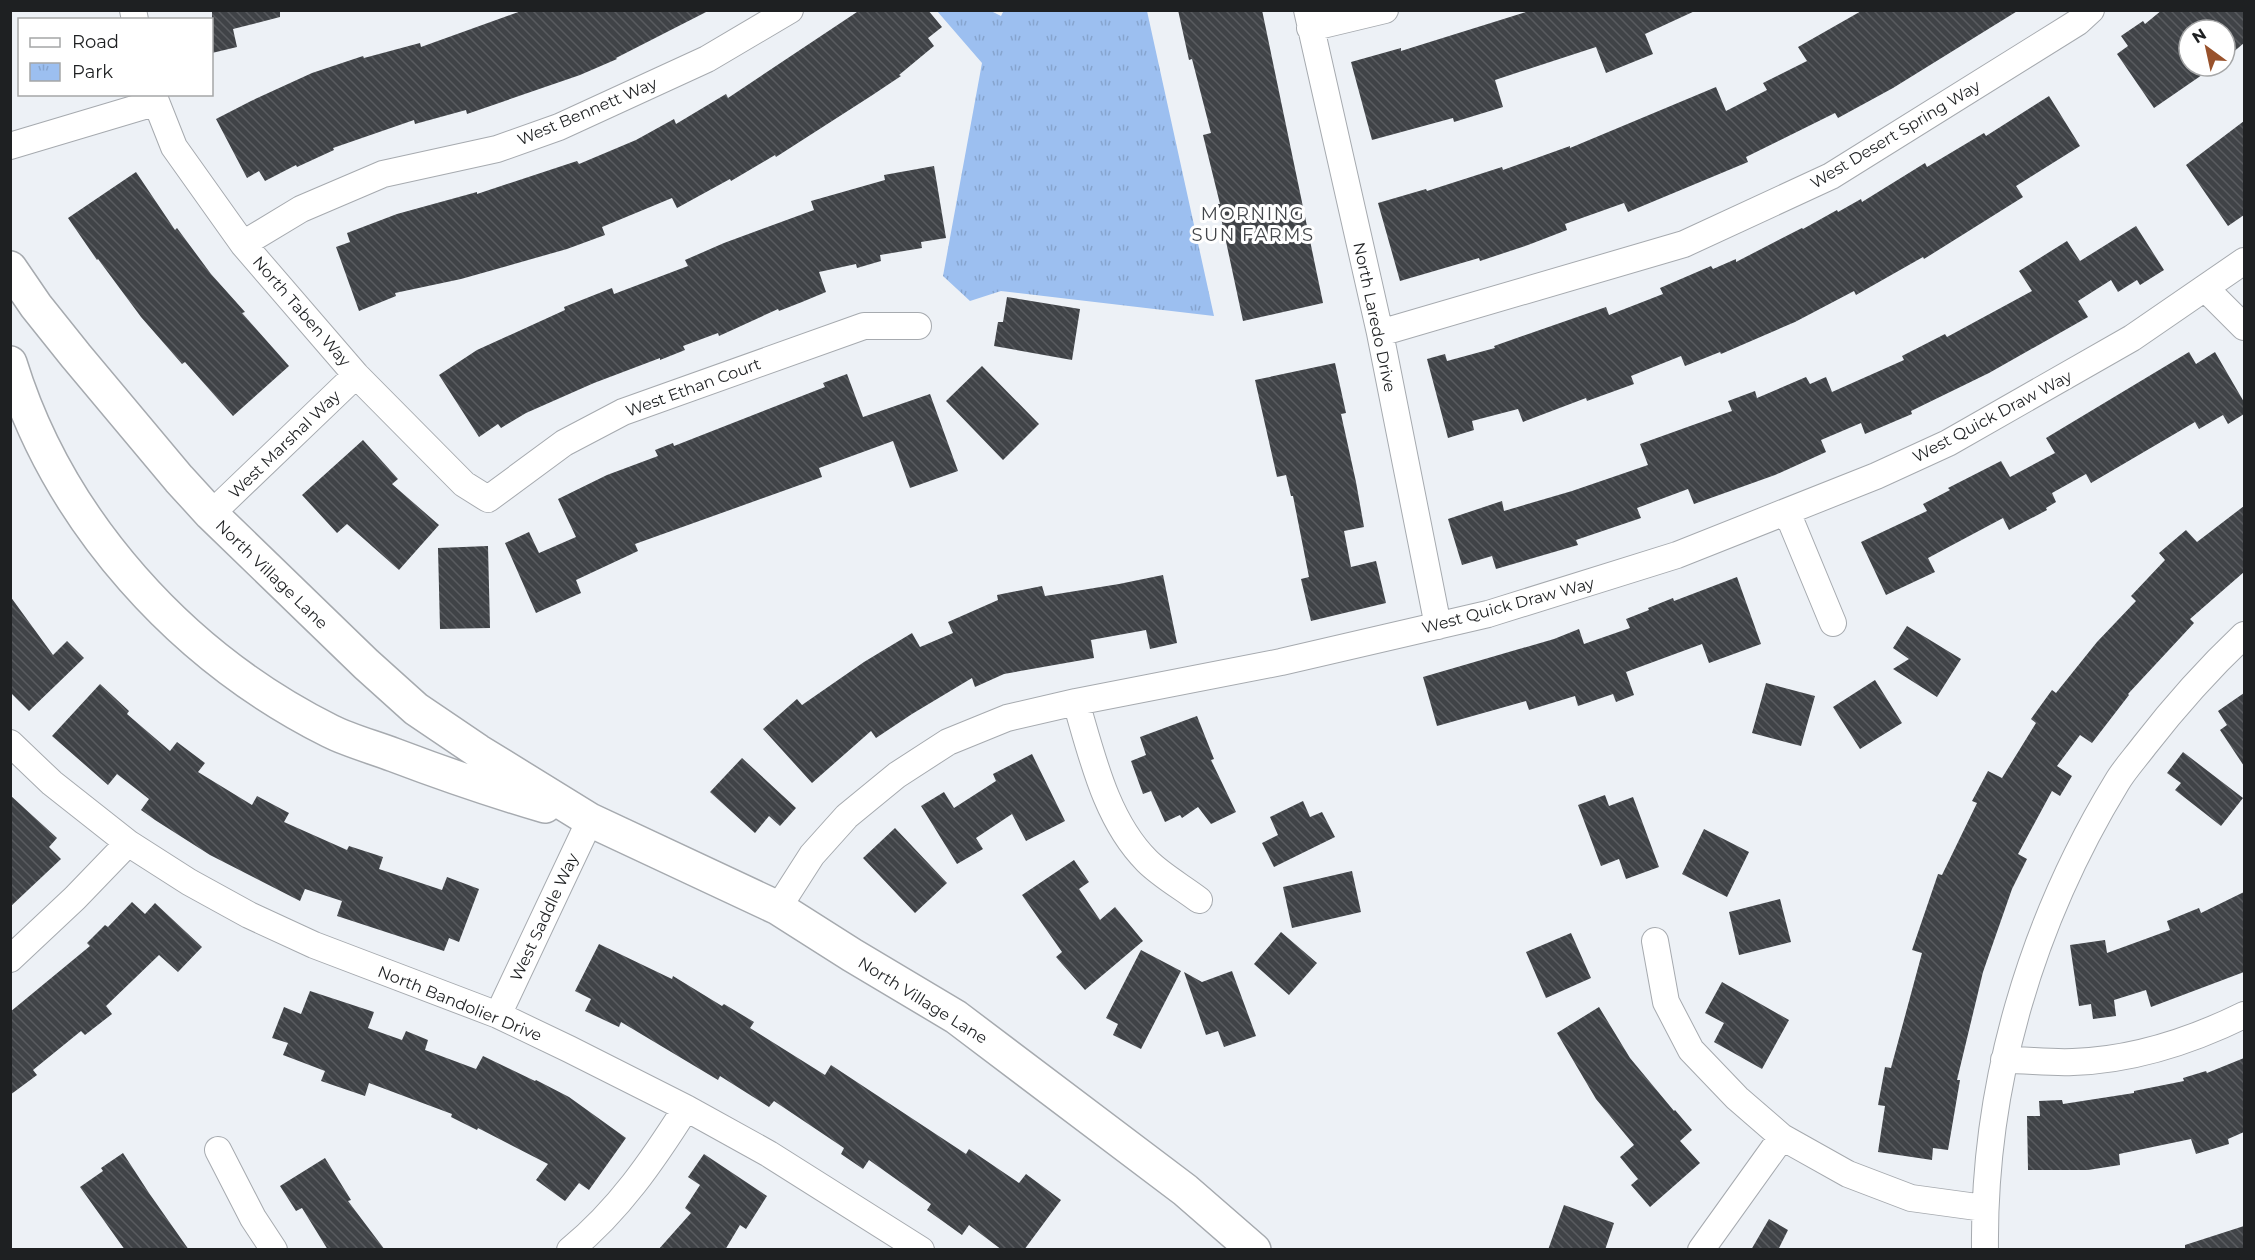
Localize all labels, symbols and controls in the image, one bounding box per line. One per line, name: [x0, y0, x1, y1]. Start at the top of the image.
legend: [18, 18, 213, 96]
north arrow: [2177, 18, 2237, 78]
text: N: [2189, 24, 2210, 47]
text: Road: [72, 31, 119, 53]
text: Park: [72, 61, 113, 83]
street label: West Bennett Way: [515, 73, 660, 149]
street label: West Desert Spring Way: [1807, 76, 1984, 193]
district label: MORNING SUN FARMS: [1191, 203, 1315, 246]
street label: North Laredo Drive: [1349, 240, 1400, 394]
street label: North Taben Way: [249, 252, 355, 370]
street label: West Ethan Court: [623, 354, 764, 421]
street label: West Quick Draw Way: [1909, 366, 2075, 466]
street label: West Marshal Way: [225, 386, 344, 502]
street label: North Village Lane: [212, 516, 332, 633]
street label: West Quick Draw Way: [1420, 573, 1597, 638]
street label: West Saddle Way: [506, 850, 583, 984]
street label: North Village Lane: [855, 953, 991, 1048]
street label: North Bandolier Drive: [375, 962, 545, 1045]

